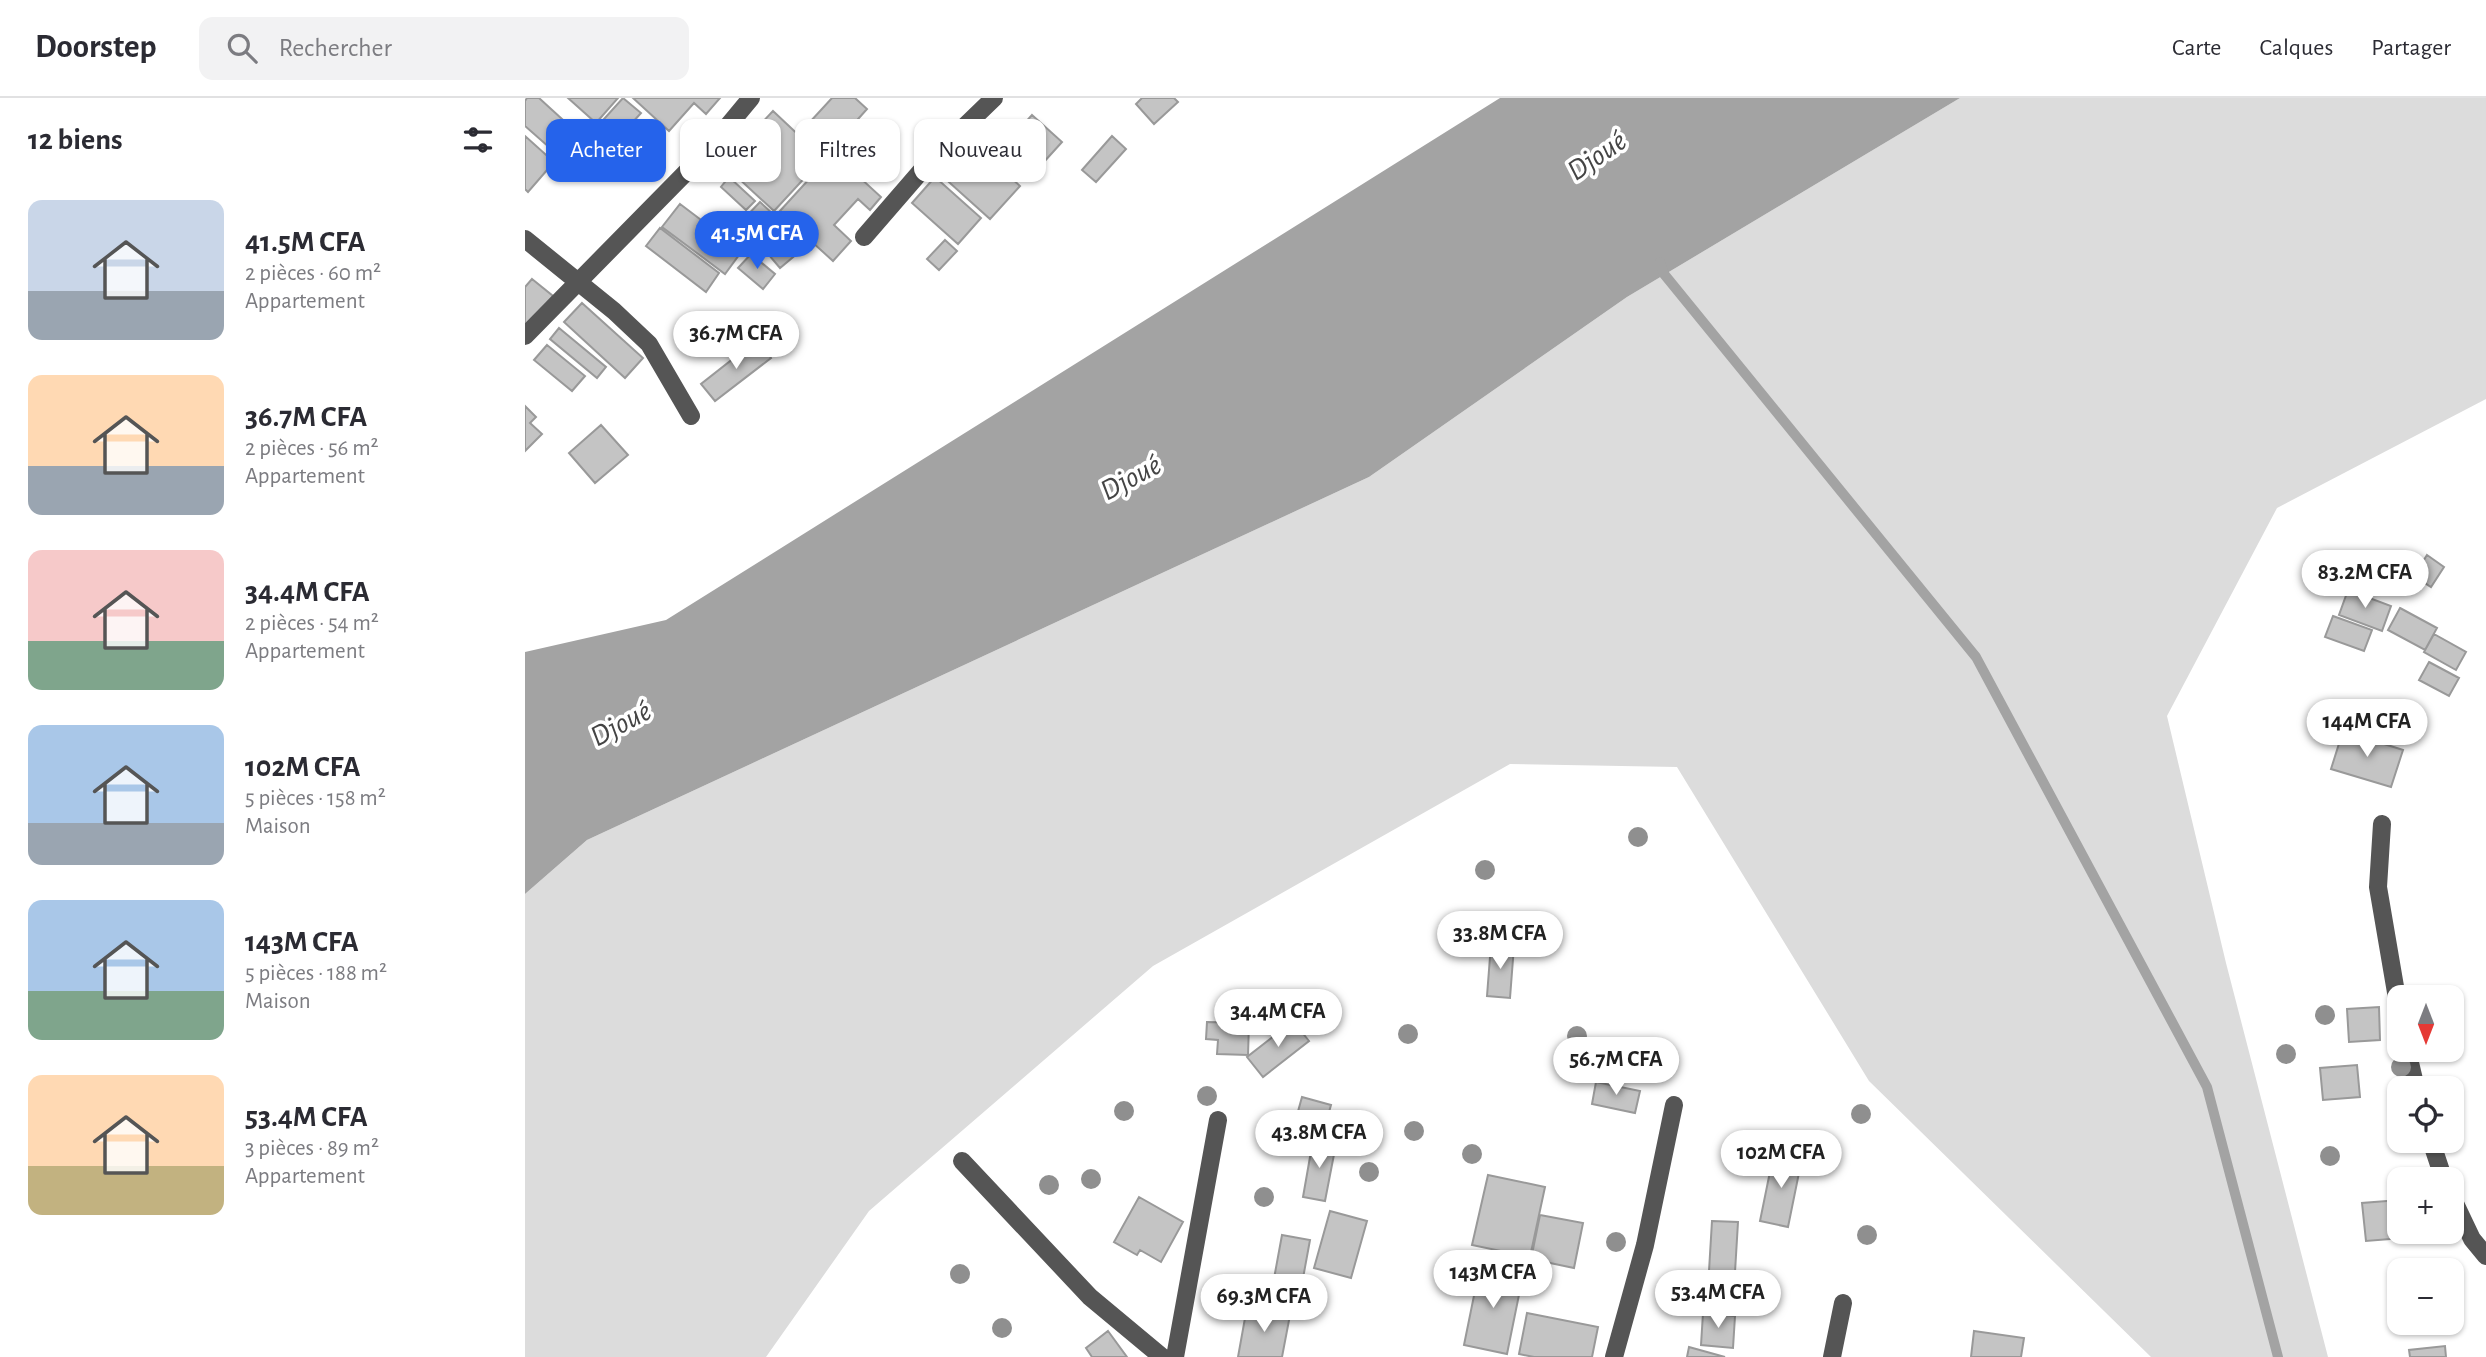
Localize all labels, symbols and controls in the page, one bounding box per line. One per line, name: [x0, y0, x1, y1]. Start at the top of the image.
search box: [199, 17, 689, 80]
icon: search: [223, 29, 261, 67]
text: Doorstep: [35, 31, 157, 64]
text: Rechercher: [279, 35, 392, 61]
text: Carte: [2172, 36, 2221, 60]
text: Calques: [2259, 36, 2333, 60]
text: Partager: [2371, 36, 2451, 60]
chip: Acheter: [546, 119, 666, 182]
chip: Louer: [680, 119, 781, 182]
chip: Filtres: [795, 119, 900, 182]
chip: Nouveau: [914, 119, 1046, 182]
icon: filters: [459, 121, 497, 159]
text: 12 biens: [28, 125, 123, 155]
water label: Djoué: [1562, 126, 1632, 186]
pin: 41.5M CFA: [677, 212, 837, 271]
text: 41.5M CFA: [711, 222, 803, 245]
text: 41.5M CFA: [245, 227, 366, 257]
icon: home: [84, 228, 168, 312]
text: 2 pièces · 60 m²: [245, 262, 381, 285]
text: Appartement: [245, 290, 365, 313]
pin: 36.7M CFA: [656, 312, 816, 371]
text: 36.7M CFA: [689, 322, 783, 345]
text: 36.7M CFA: [245, 402, 367, 432]
icon: home: [84, 403, 168, 487]
text: 2 pièces · 56 m²: [245, 437, 379, 460]
water label: Djoué: [1096, 450, 1166, 506]
text: Appartement: [245, 465, 365, 488]
pin: 83.2M CFA: [2285, 550, 2445, 610]
text: 83.2M CFA: [2318, 561, 2412, 584]
text: 34.4M CFA: [245, 577, 370, 607]
icon: home: [84, 578, 168, 662]
text: 2 pièces · 54 m²: [245, 612, 379, 635]
text: Appartement: [245, 640, 365, 663]
water label: Djoué: [586, 696, 656, 752]
pin: 144M CFA: [2295, 700, 2439, 759]
text: 144M CFA: [2323, 710, 2411, 733]
text: 102M CFA: [245, 752, 360, 782]
icon: home: [84, 753, 168, 837]
text: 5 pièces · 158 m²: [245, 787, 386, 810]
text: Maison: [245, 815, 311, 838]
pin: 33.8M CFA: [1420, 912, 1580, 971]
text: 33.8M CFA: [1453, 922, 1547, 945]
text: 143M CFA: [245, 927, 359, 957]
icon: home: [84, 928, 168, 1012]
text: 5 pièces · 188 m²: [245, 962, 387, 985]
north arrow: [2387, 985, 2464, 1062]
map controls: [2387, 985, 2464, 1335]
text: Maison: [245, 990, 311, 1013]
pin: 34.4M CFA: [1198, 990, 1358, 1049]
text: 34.4M CFA: [1230, 1000, 1326, 1023]
pin: 56.7M CFA: [1536, 1038, 1696, 1097]
text: 56.7M CFA: [1569, 1048, 1663, 1071]
button: locate: [2387, 1076, 2464, 1153]
text: 53.4M CFA: [245, 1102, 368, 1132]
icon: home: [84, 1103, 168, 1187]
pin: 43.8M CFA: [1239, 1110, 1399, 1170]
text: 43.8M CFA: [1271, 1121, 1367, 1144]
pin: 102M CFA: [1709, 1130, 1853, 1190]
text: 3 pièces · 89 m²: [245, 1137, 379, 1160]
text: 102M CFA: [1737, 1141, 1825, 1164]
text: Appartement: [245, 1165, 365, 1188]
button: +: [2387, 1167, 2464, 1244]
pin: 143M CFA: [1421, 1250, 1565, 1310]
button: −: [2387, 1258, 2464, 1335]
text: 143M CFA: [1449, 1261, 1537, 1284]
pin: 53.4M CFA: [1638, 1270, 1798, 1330]
pin: 69.3M CFA: [1184, 1274, 1344, 1334]
text: 53.4M CFA: [1671, 1281, 1765, 1304]
text: 69.3M CFA: [1217, 1285, 1311, 1308]

